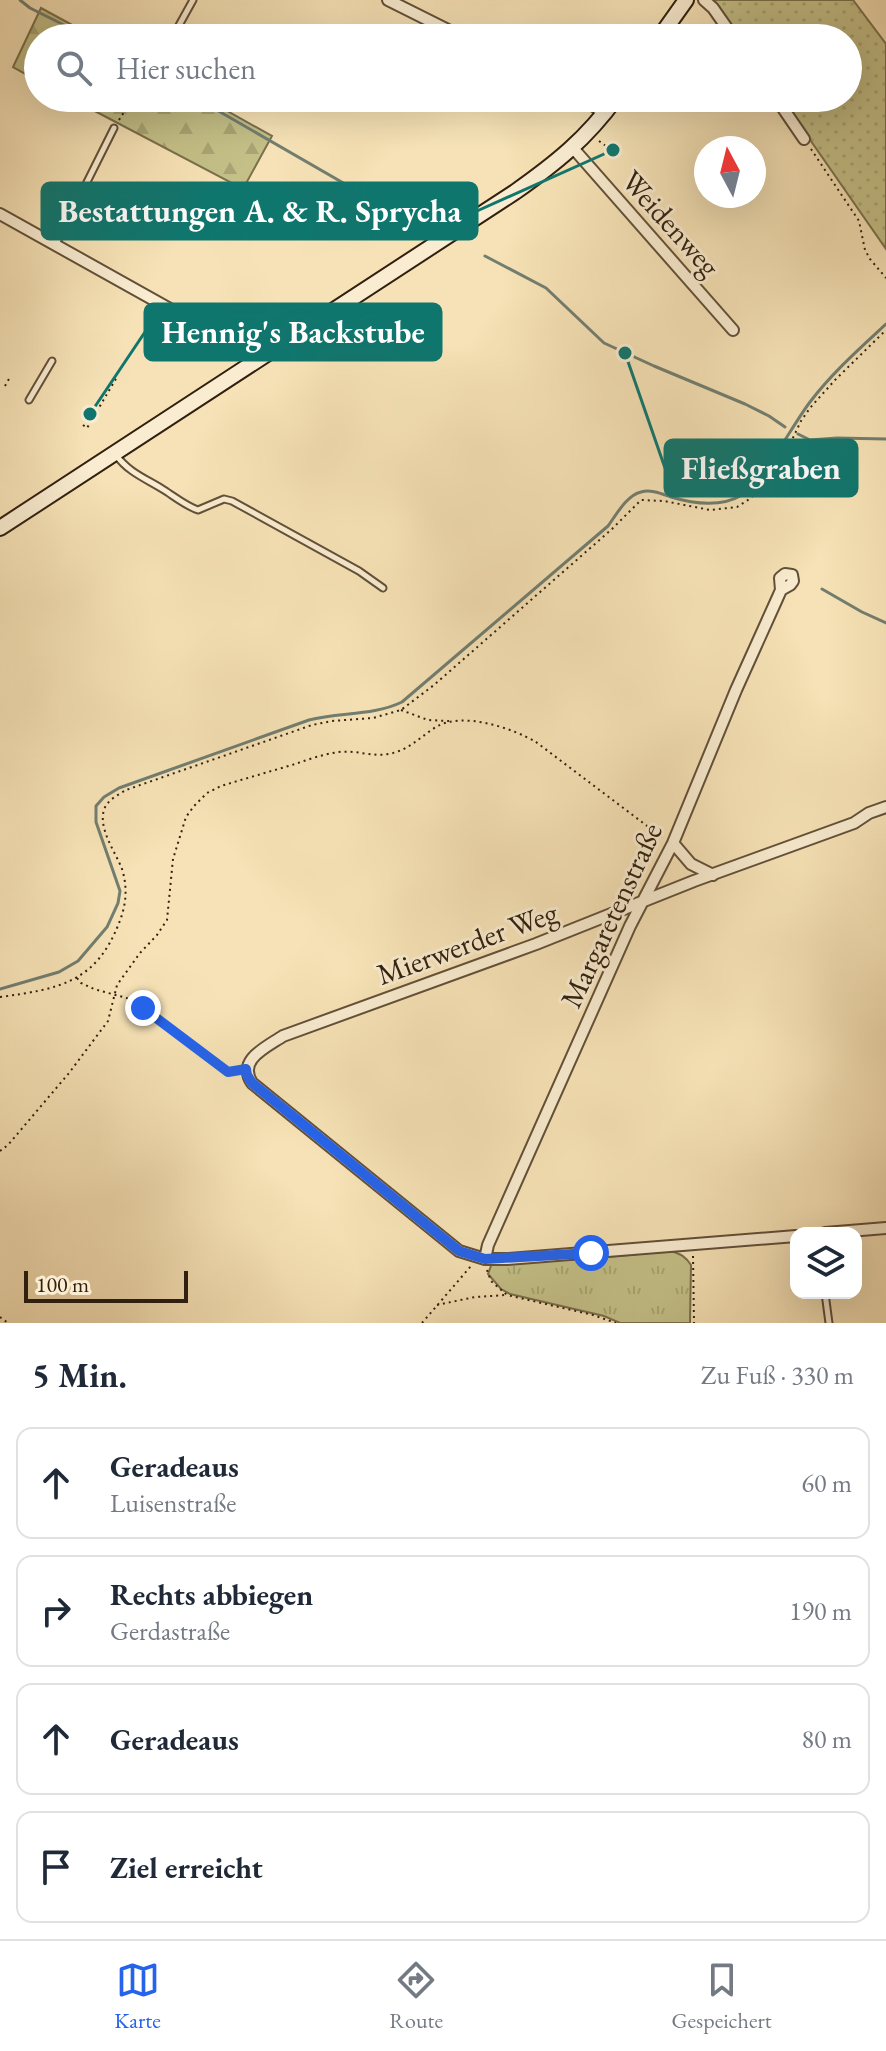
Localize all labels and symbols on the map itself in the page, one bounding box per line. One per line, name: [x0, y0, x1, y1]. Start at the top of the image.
north arrow: [694, 136, 766, 208]
street label: Weidenweg: [613, 162, 730, 285]
callout: Bestattungen A. & R. Sprycha: [42, 183, 477, 239]
text: Bestattungen A. & R. Sprycha: [58, 190, 463, 232]
callout: Hennig's Backstube: [145, 304, 441, 360]
text: Hennig's Backstube: [161, 311, 425, 353]
callout: Fließgraben: [665, 440, 857, 496]
text: Fließgraben: [681, 447, 841, 489]
street label: Margaretenstraße: [551, 816, 671, 1014]
street label: Mierwerder Weg: [371, 892, 564, 994]
route end: [125, 990, 161, 1026]
route start: [573, 1235, 609, 1271]
scale bar: [24, 1267, 188, 1303]

